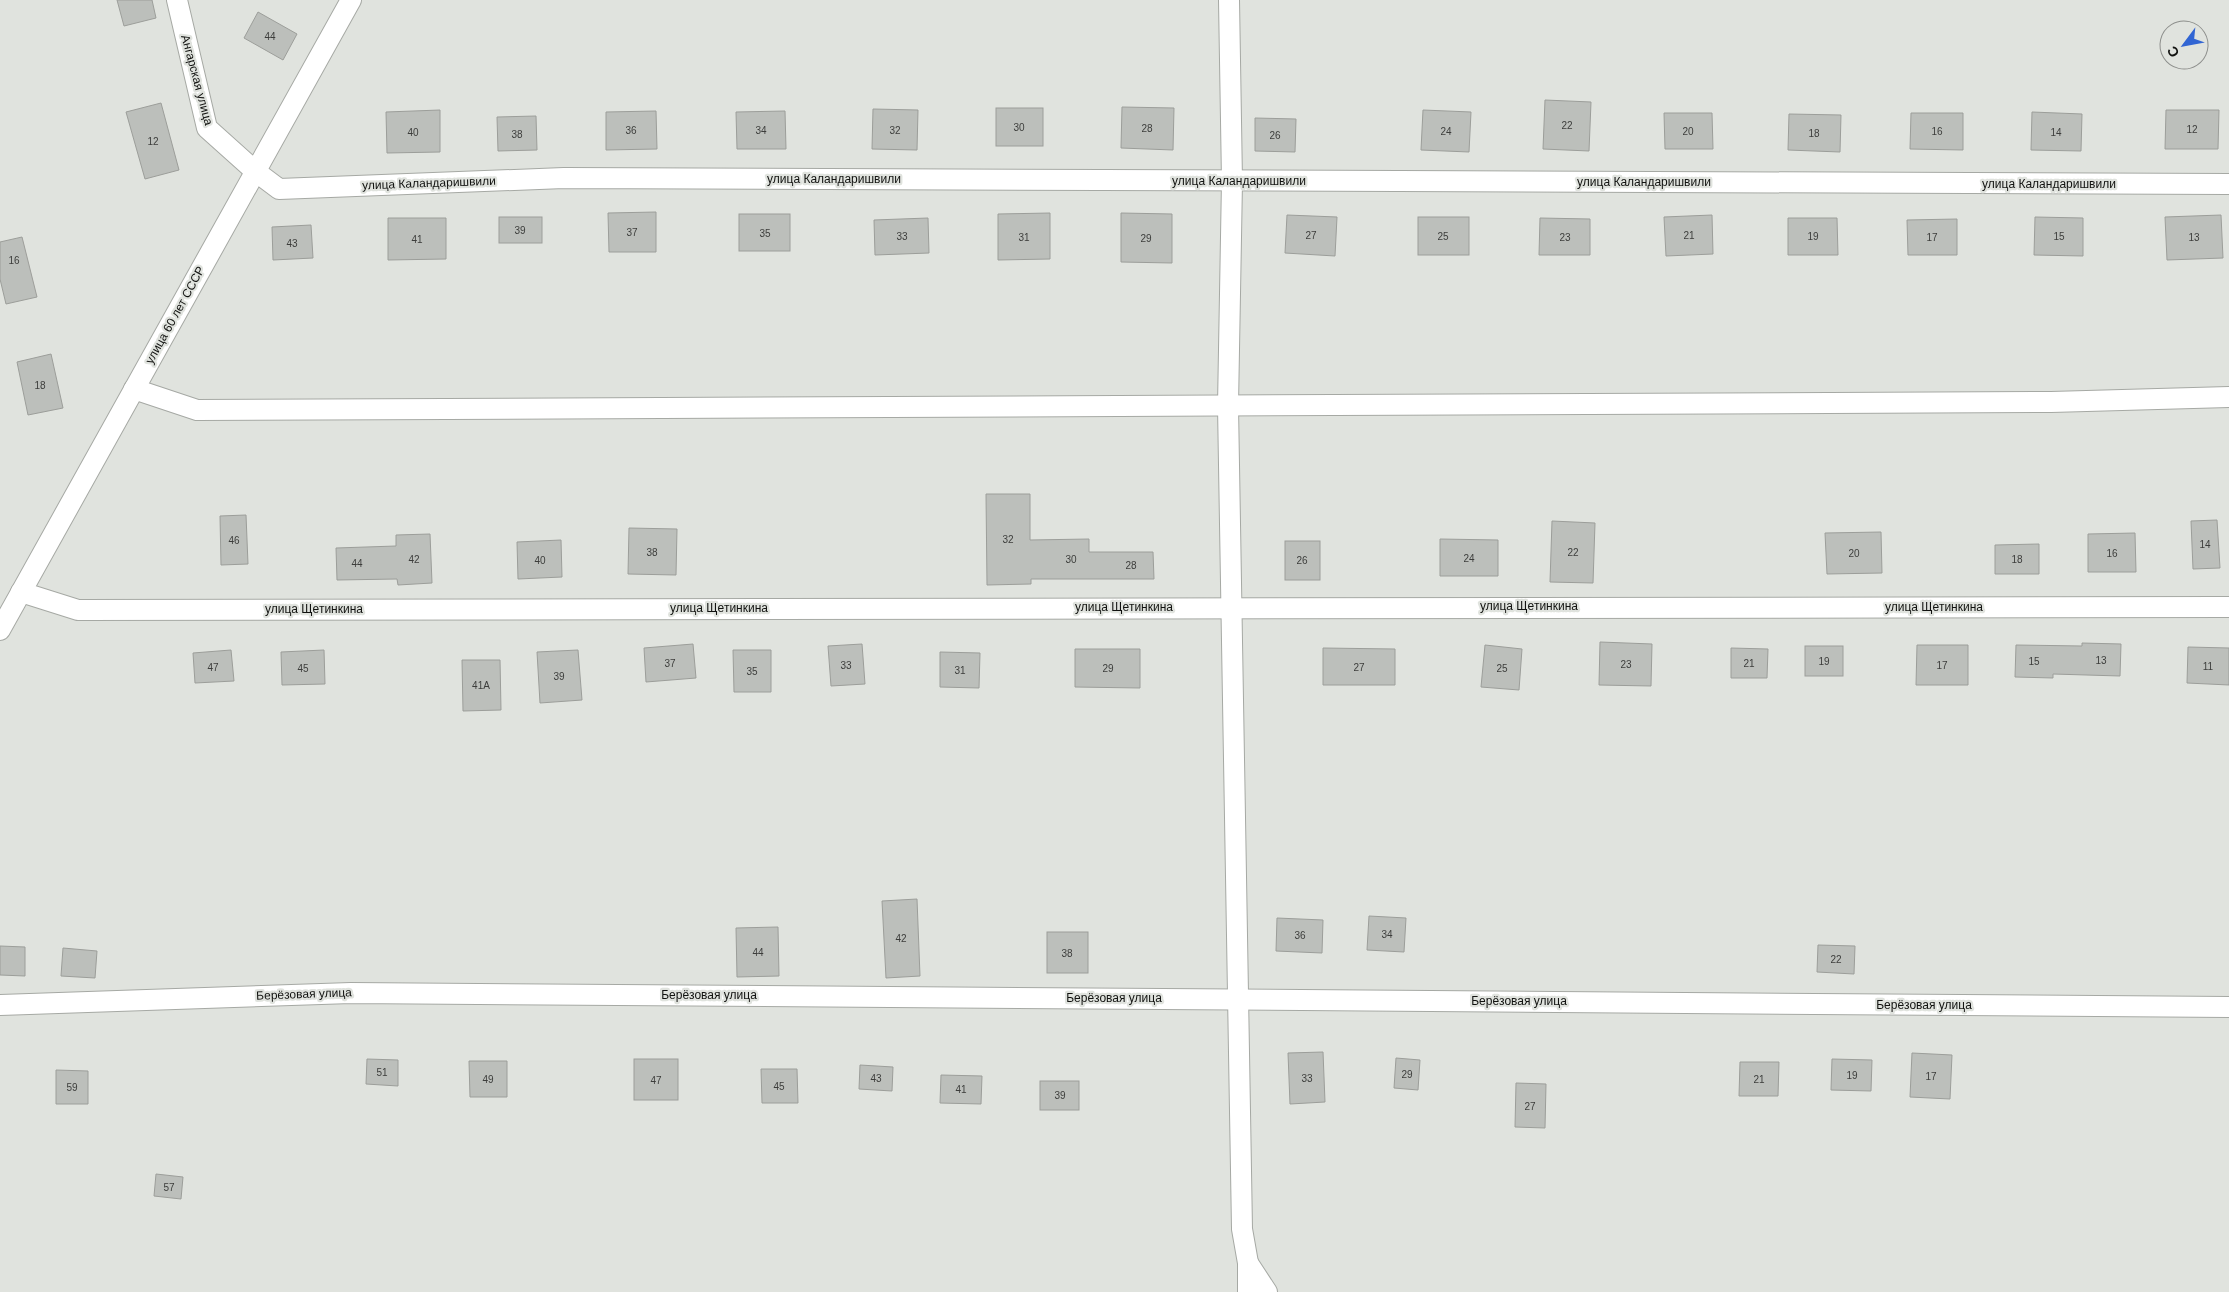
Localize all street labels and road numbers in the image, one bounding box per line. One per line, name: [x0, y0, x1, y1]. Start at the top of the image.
street label: Ангарская улица: [178, 33, 216, 127]
street label: улица Каландаришвили: [767, 172, 901, 186]
street label: улица Каландаришвили: [362, 174, 496, 192]
street label: улица Каландаришвили: [1172, 174, 1306, 188]
street label: улица Каландаришвили: [1577, 175, 1711, 189]
street label: улица Каландаришвили: [1982, 177, 2116, 191]
street label: улица 60 лет СССР: [142, 264, 208, 366]
street label: улица Щетинкина: [1480, 599, 1578, 613]
street label: улица Щетинкина: [1075, 600, 1173, 614]
street label: улица Щетинкина: [1885, 600, 1983, 614]
street label: улица Щетинкина: [670, 601, 768, 615]
street label: улица Щетинкина: [265, 602, 363, 616]
street label: Берёзовая улица: [256, 985, 352, 1003]
street label: Берёзовая улица: [661, 988, 757, 1002]
street label: Берёзовая улица: [1066, 991, 1162, 1005]
street label: Берёзовая улица: [1471, 994, 1567, 1008]
street label: Берёзовая улица: [1876, 998, 1972, 1012]

